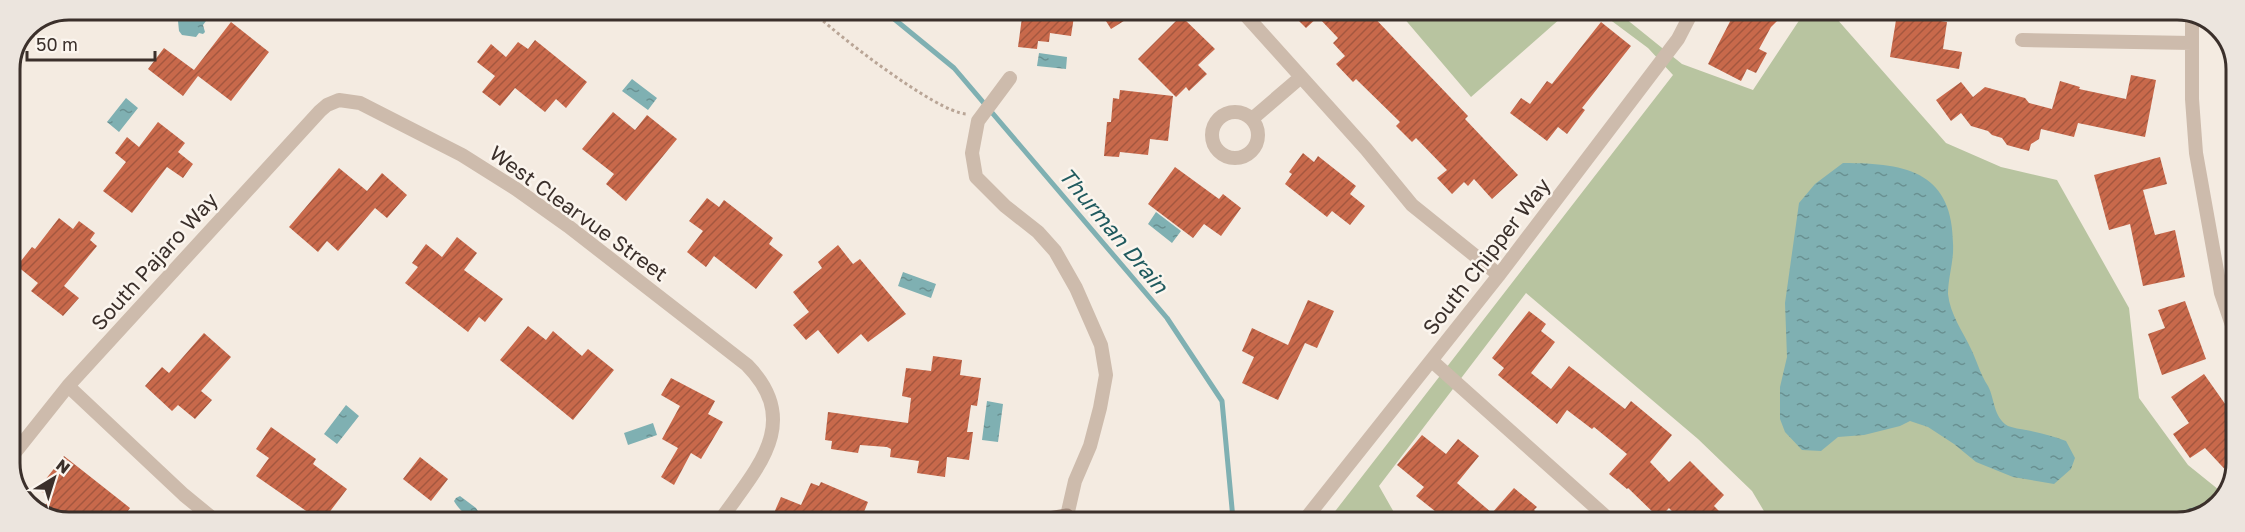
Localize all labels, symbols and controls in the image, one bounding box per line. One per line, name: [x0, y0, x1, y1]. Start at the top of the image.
scale bar: [27, 24, 154, 62]
text: 50 m: [36, 33, 78, 55]
street label: West Clearvue Street: [485, 140, 673, 286]
water label: Thurman Drain: [1054, 162, 1175, 299]
street label: South Chipper Way: [1417, 172, 1556, 340]
street label: South Pajaro Way: [85, 187, 223, 335]
north arrow: [24, 448, 84, 508]
text: N: [52, 455, 74, 478]

